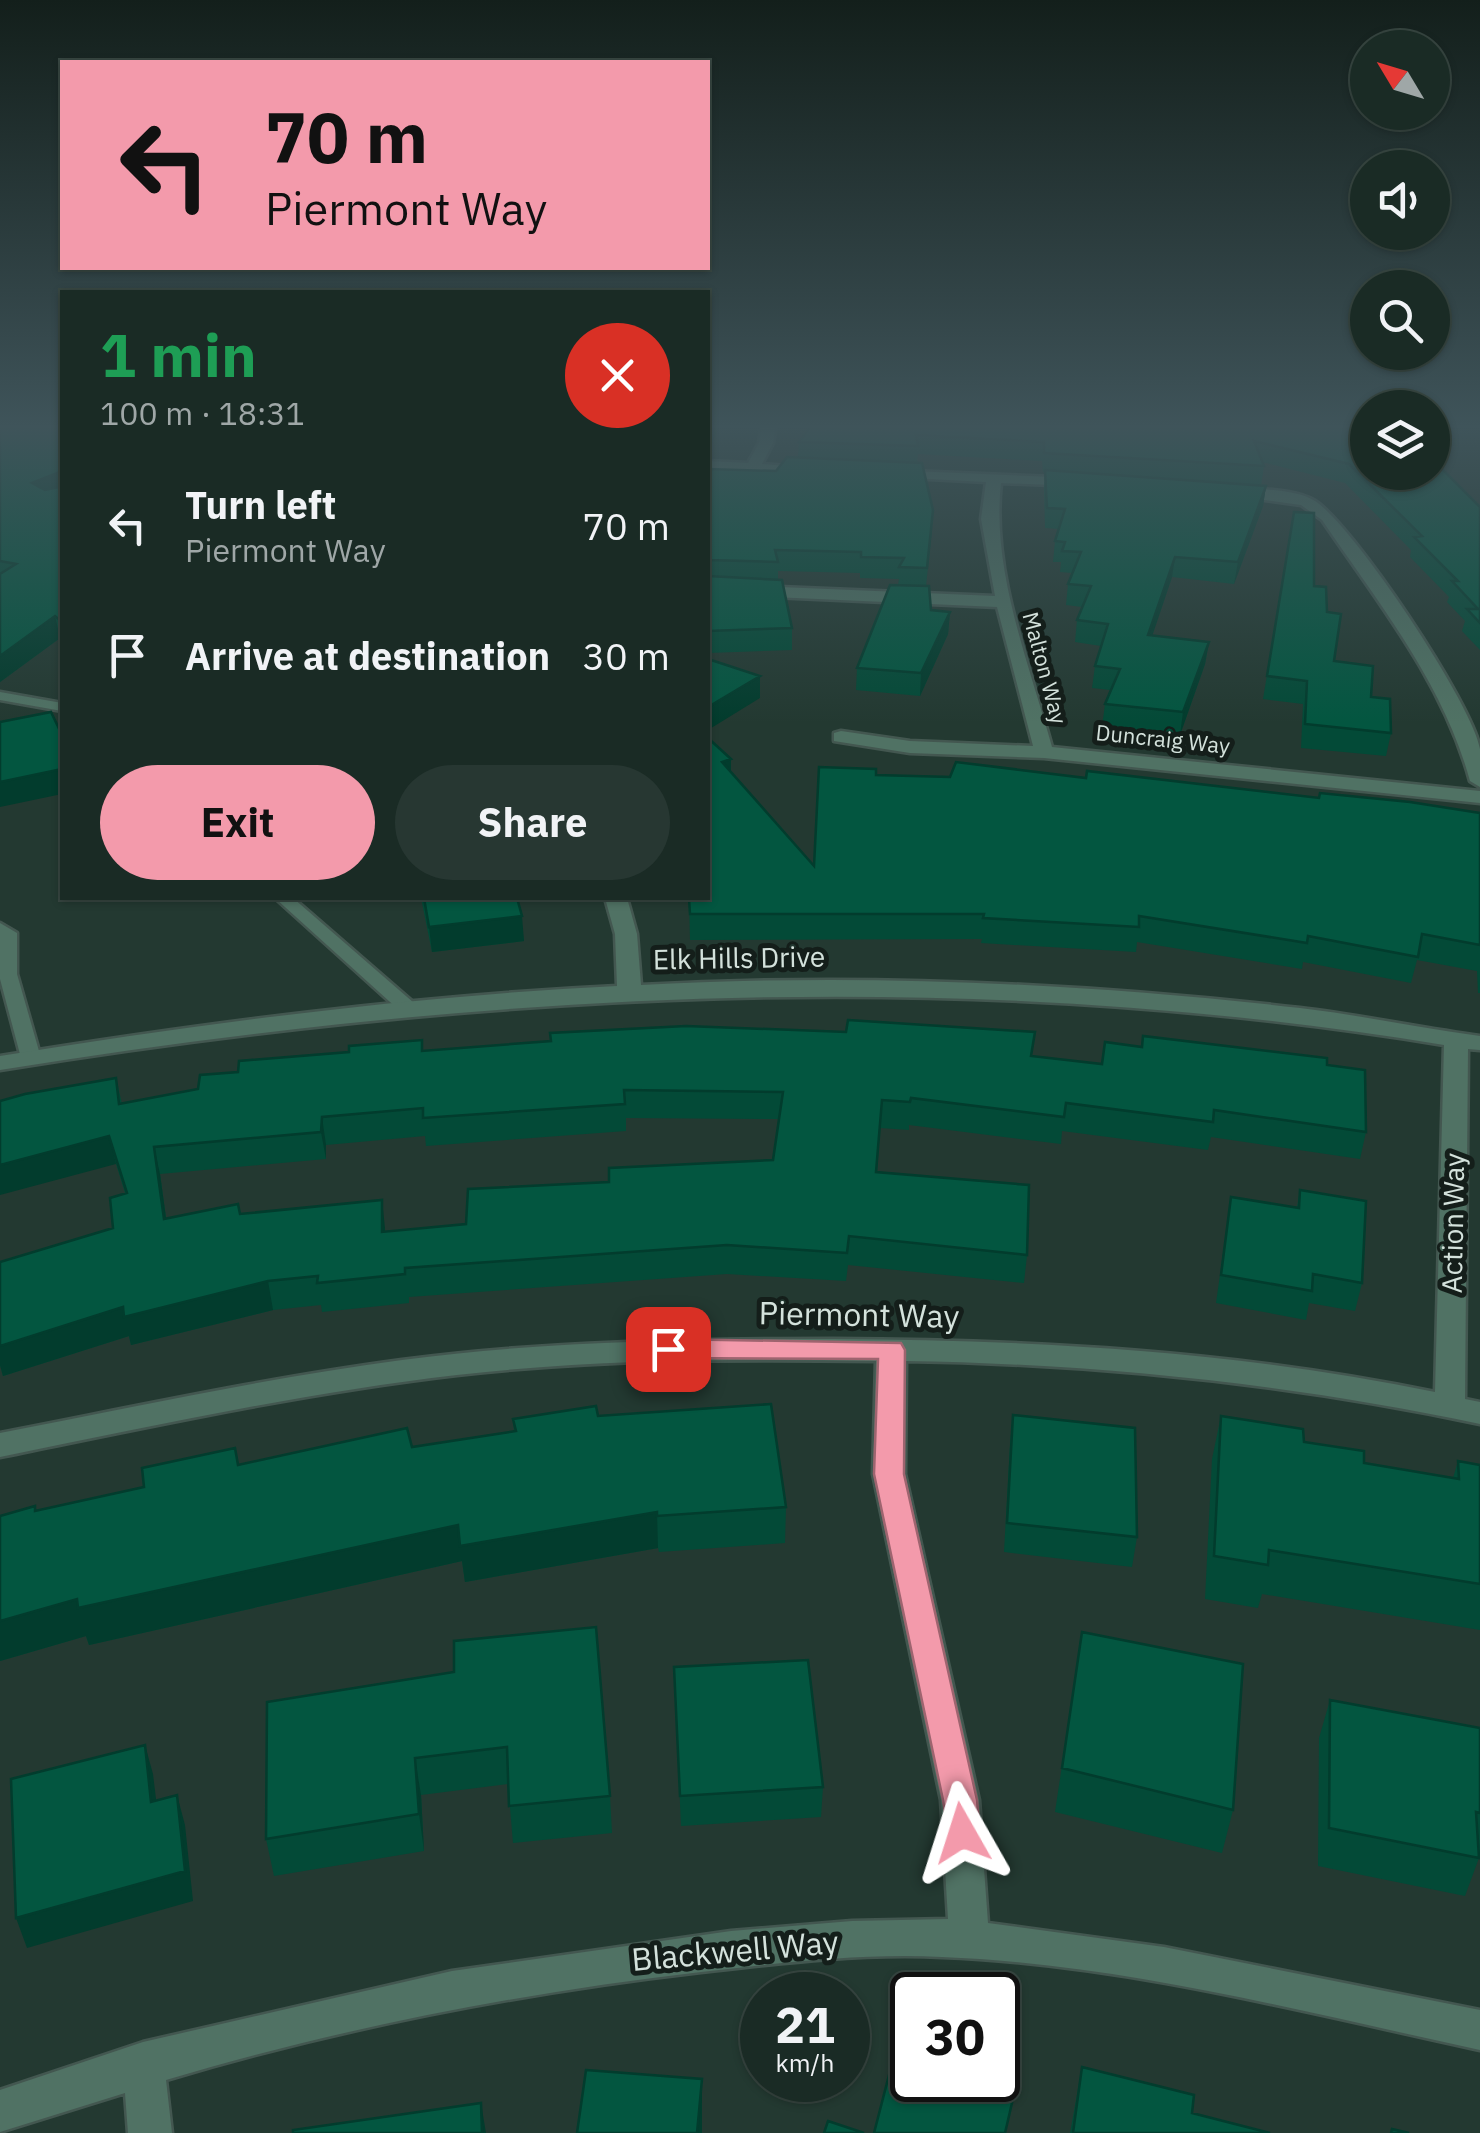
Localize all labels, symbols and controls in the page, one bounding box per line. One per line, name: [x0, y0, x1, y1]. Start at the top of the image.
north arrow: [1350, 30, 1450, 130]
map controls: [1350, 30, 1450, 490]
text: 70 m: [265, 91, 428, 182]
icon: left: [100, 100, 230, 230]
button: sound: [1350, 150, 1450, 250]
text: Piermont Way: [265, 179, 547, 237]
button: search: [1350, 270, 1450, 370]
text: 1 min: [100, 315, 257, 394]
button: close: [565, 323, 670, 428]
button: layers: [1350, 390, 1450, 490]
text: 100 m · 18:31: [100, 392, 305, 434]
text: Turn left: [185, 480, 336, 529]
icon: left: [100, 498, 155, 553]
text: 70 m: [582, 501, 670, 550]
text: Piermont Way: [185, 529, 386, 571]
street label: Malton Way: [1017, 609, 1074, 727]
icon: arrive: [100, 628, 155, 683]
text: Arrive at destination: [185, 631, 550, 680]
text: 30 m: [582, 631, 670, 680]
street label: Duncraig Way: [1094, 717, 1232, 760]
button: Exit: [100, 765, 375, 880]
button: Share: [395, 765, 670, 880]
street label: Elk Hills Drive: [652, 937, 826, 978]
street label: Action Way: [1433, 1152, 1472, 1294]
street label: Piermont Way: [758, 1291, 960, 1337]
pin: [626, 1307, 711, 1392]
icon: arrive: [641, 1322, 696, 1377]
position arrow: [910, 1781, 1014, 1885]
street label: Blackwell Way: [630, 1920, 840, 1980]
speed limit sign: 30: [890, 1972, 1020, 2102]
text: 21: [775, 1992, 835, 2057]
text: km/h: [776, 2046, 834, 2079]

